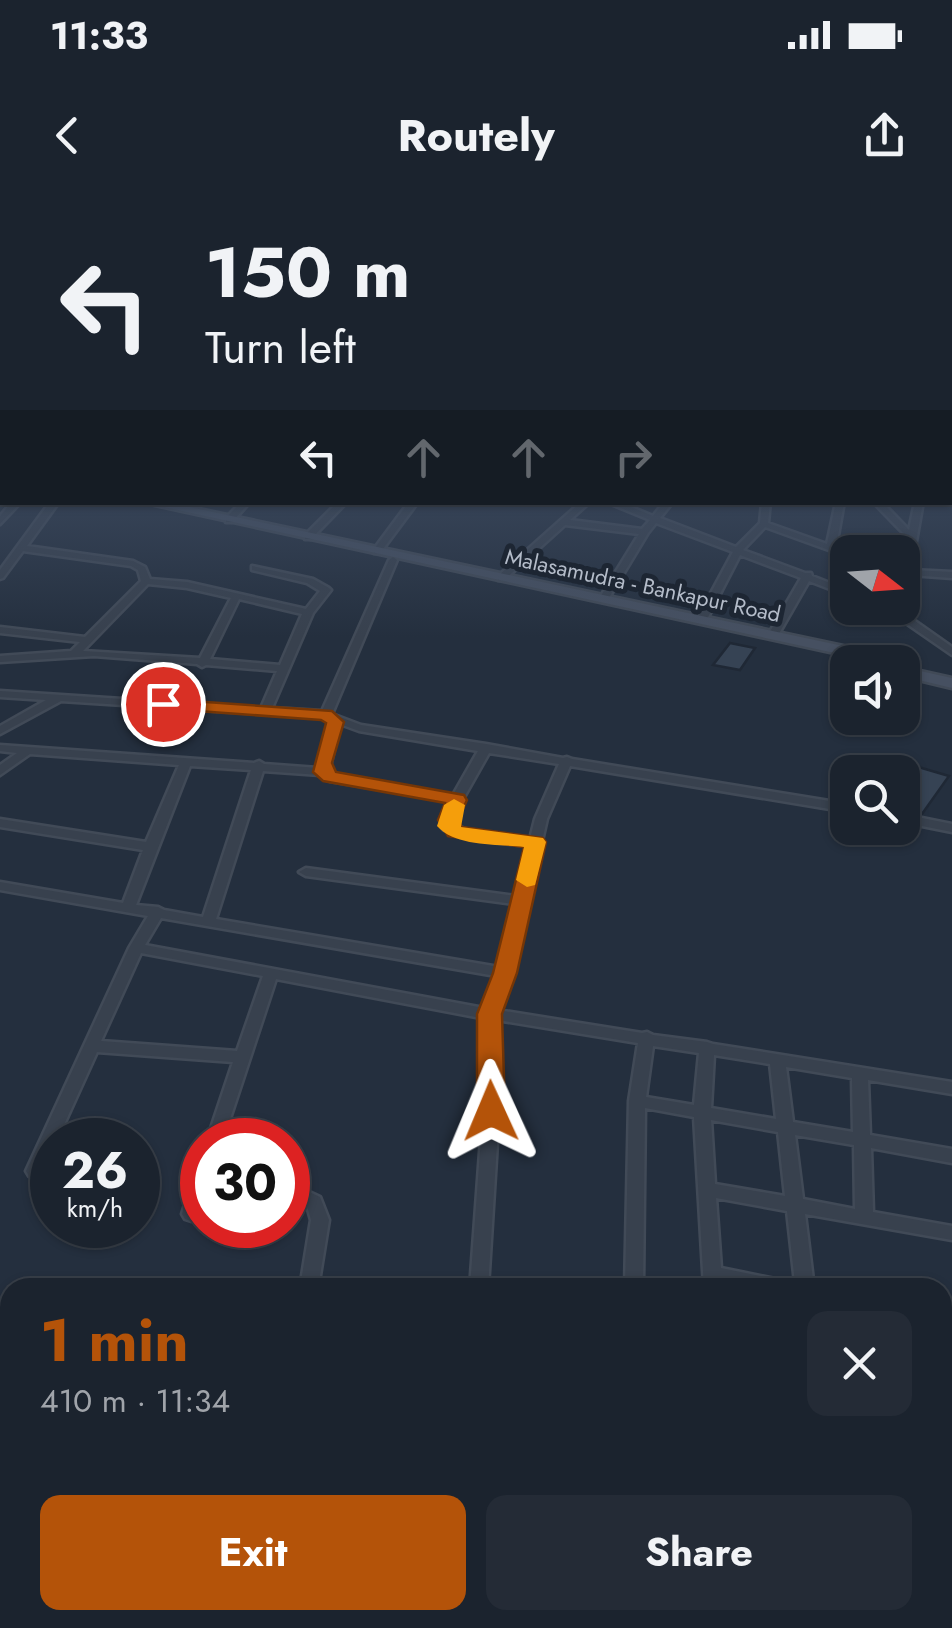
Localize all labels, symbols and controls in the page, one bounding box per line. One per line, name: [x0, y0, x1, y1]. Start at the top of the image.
text: 11:33: [50, 8, 148, 63]
text: Routely: [397, 103, 555, 168]
icon: back: [40, 108, 95, 163]
icon: share: [857, 108, 912, 163]
text: 150 m: [205, 222, 411, 323]
icon: left: [40, 240, 170, 370]
text: Turn left: [205, 315, 356, 380]
icon: left: [291, 430, 346, 485]
icon: ahead: [396, 430, 451, 485]
icon: ahead: [501, 430, 556, 485]
icon: right: [606, 430, 661, 485]
north arrow: [830, 535, 920, 625]
map controls: [830, 535, 920, 845]
street label: Malasamudra - Bankapur Road: [502, 540, 784, 630]
button: sound: [830, 645, 920, 735]
pin: [121, 662, 206, 747]
icon: arrive: [136, 677, 191, 732]
button: search: [830, 755, 920, 845]
position arrow: [439, 1059, 543, 1163]
speed limit sign: 30: [180, 1118, 310, 1248]
text: 26: [62, 1134, 128, 1207]
text: km/h: [67, 1190, 123, 1226]
text: 1 min: [40, 1297, 189, 1384]
button: close: [807, 1311, 912, 1416]
text: 410 m · 11:34: [40, 1378, 230, 1424]
button: Exit: [40, 1495, 466, 1610]
button: Share: [486, 1495, 912, 1610]

